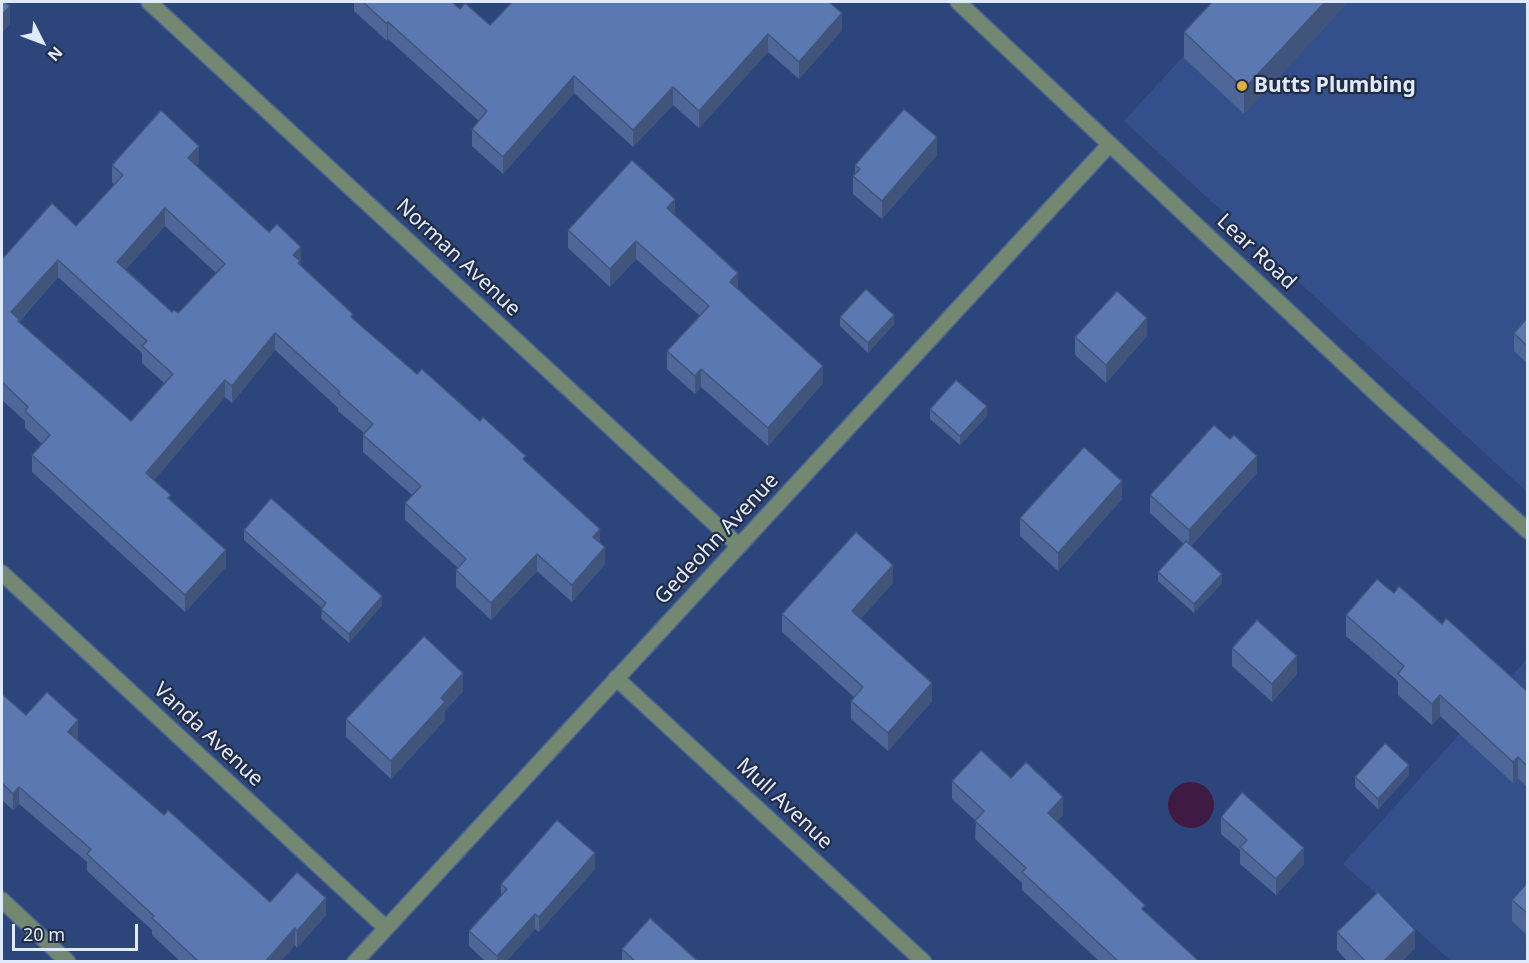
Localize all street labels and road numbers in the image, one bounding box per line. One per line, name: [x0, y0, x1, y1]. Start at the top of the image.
street label: Norman Avenue: [391, 194, 525, 322]
street label: Lear Road: [1211, 209, 1301, 295]
street label: Gedeohn Avenue: [650, 468, 784, 610]
street label: Vanda Avenue: [148, 678, 268, 792]
street label: Mull Avenue: [731, 753, 837, 855]

